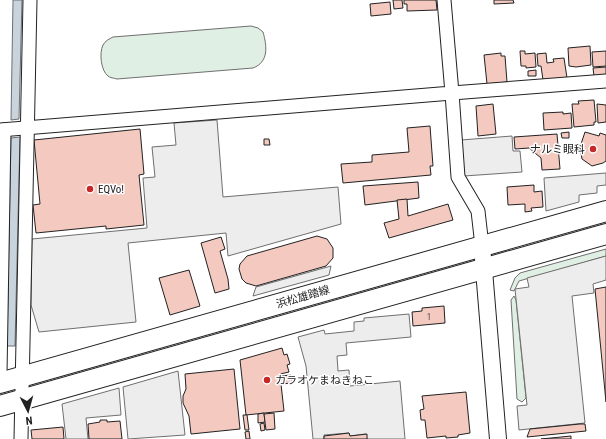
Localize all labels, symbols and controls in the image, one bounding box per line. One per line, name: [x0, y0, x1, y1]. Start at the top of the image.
place label: ナルミ眼科: [530, 143, 585, 156]
marker: ナルミ眼科: [588, 144, 598, 154]
place label: EQVo!: [98, 183, 124, 196]
marker: EQVo!: [85, 184, 95, 194]
street label: 浜松雄踏線: [275, 283, 331, 311]
house number: 1: [427, 312, 431, 322]
place label: カラオケまねきねこ: [275, 374, 374, 387]
marker: カラオケまねきねこ: [262, 375, 272, 385]
north arrow: [8, 391, 48, 431]
text: N: [25, 414, 33, 427]

